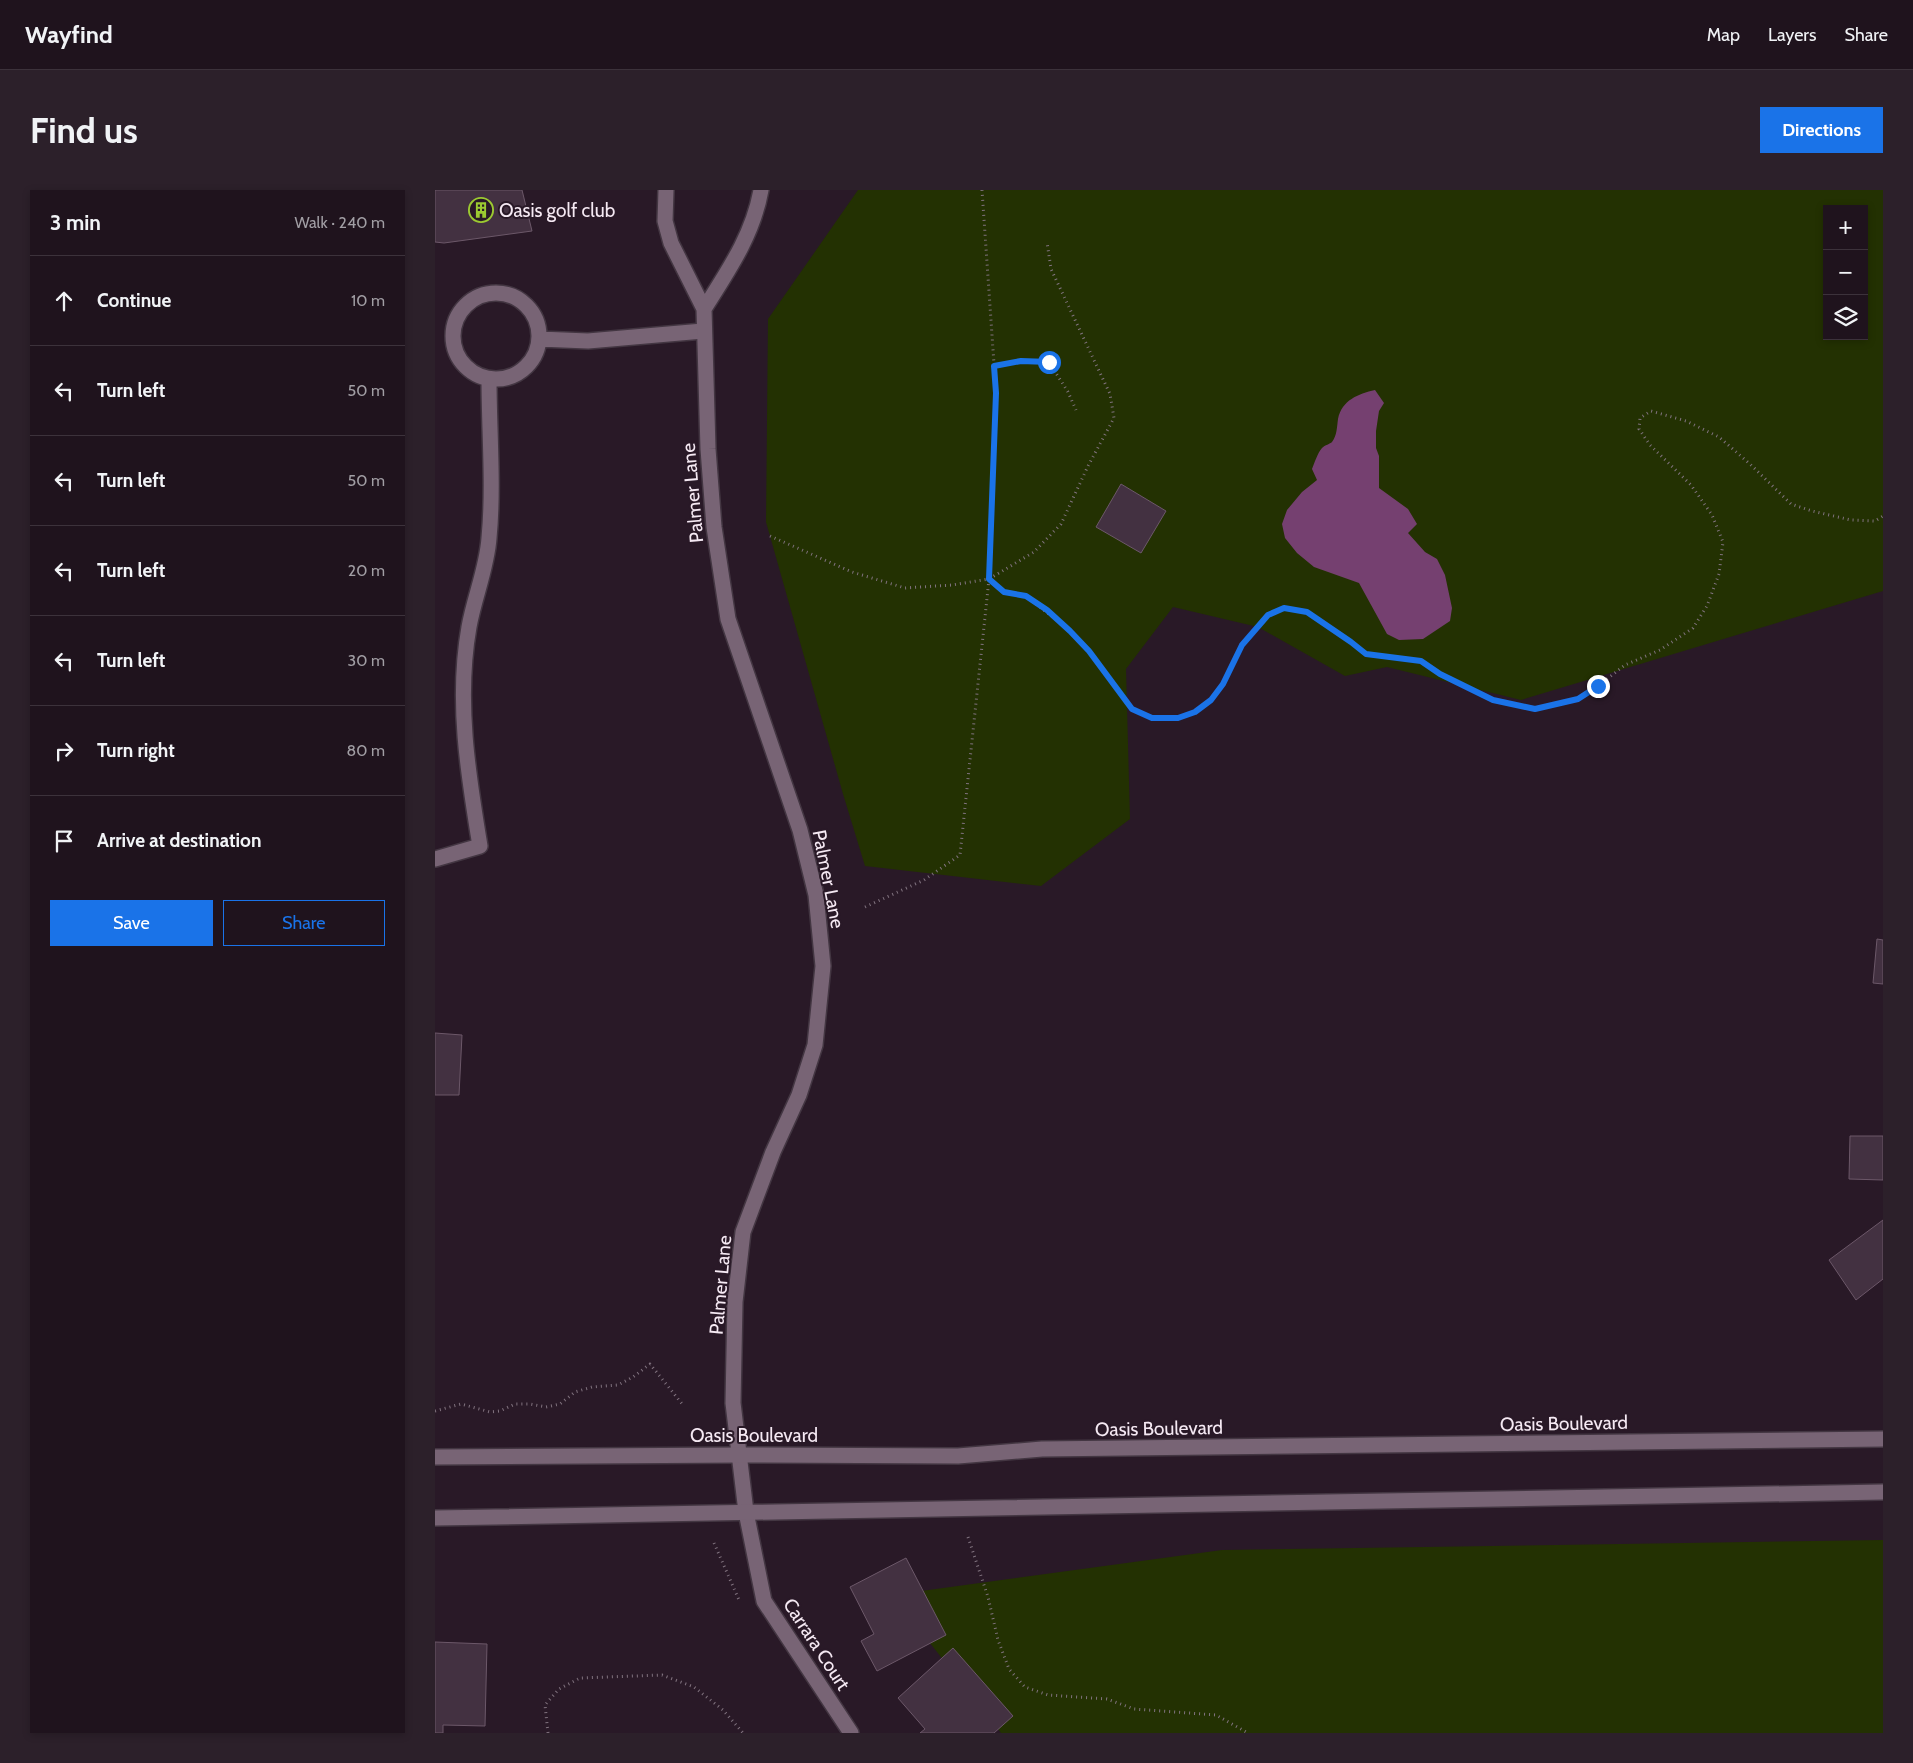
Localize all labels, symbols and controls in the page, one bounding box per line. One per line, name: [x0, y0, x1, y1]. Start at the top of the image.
text: Wayfind: [25, 20, 113, 49]
text: Map: [1707, 24, 1740, 46]
text: Layers: [1768, 24, 1817, 46]
text: Share: [1845, 24, 1888, 46]
button: Directions: [1760, 107, 1883, 153]
text: Find us: [30, 109, 138, 152]
building icon: Oasis golf club: [468, 197, 494, 223]
place label: Oasis golf club: [499, 199, 615, 222]
map controls: [1823, 205, 1868, 340]
button: +: [1823, 205, 1868, 250]
text: 3 min: [50, 210, 101, 235]
text: Walk · 240 m: [294, 213, 385, 232]
button: −: [1823, 250, 1868, 295]
icon: ahead: [50, 287, 78, 315]
text: Continue: [97, 289, 171, 312]
text: 10 m: [351, 291, 385, 310]
button: layers: [1823, 295, 1868, 340]
route start: [1038, 351, 1061, 374]
icon: left: [50, 377, 78, 405]
text: Turn left: [97, 379, 165, 402]
text: 50 m: [348, 381, 385, 400]
street label: Palmer Lane: [677, 442, 708, 544]
icon: left: [50, 467, 78, 495]
text: Turn left: [97, 469, 165, 492]
text: 50 m: [348, 471, 385, 490]
icon: left: [50, 557, 78, 585]
text: Turn left: [97, 559, 165, 582]
text: 20 m: [348, 561, 385, 580]
icon: left: [50, 647, 78, 675]
text: Turn left: [97, 649, 165, 672]
text: 30 m: [348, 651, 385, 670]
route end: [1587, 675, 1610, 698]
icon: right: [50, 737, 78, 765]
text: Turn right: [97, 739, 175, 762]
text: 80 m: [347, 741, 385, 760]
icon: arrive: [50, 827, 78, 855]
street label: Palmer Lane: [808, 828, 849, 931]
text: Arrive at destination: [97, 829, 261, 852]
button: Save: [50, 900, 213, 946]
button: Share: [223, 900, 385, 946]
street label: Palmer Lane: [705, 1234, 736, 1336]
street label: Oasis Boulevard: [1500, 1411, 1628, 1436]
street label: Oasis Boulevard: [1095, 1416, 1223, 1441]
street label: Oasis Boulevard: [690, 1424, 818, 1447]
street label: Carrara Court: [778, 1594, 855, 1695]

